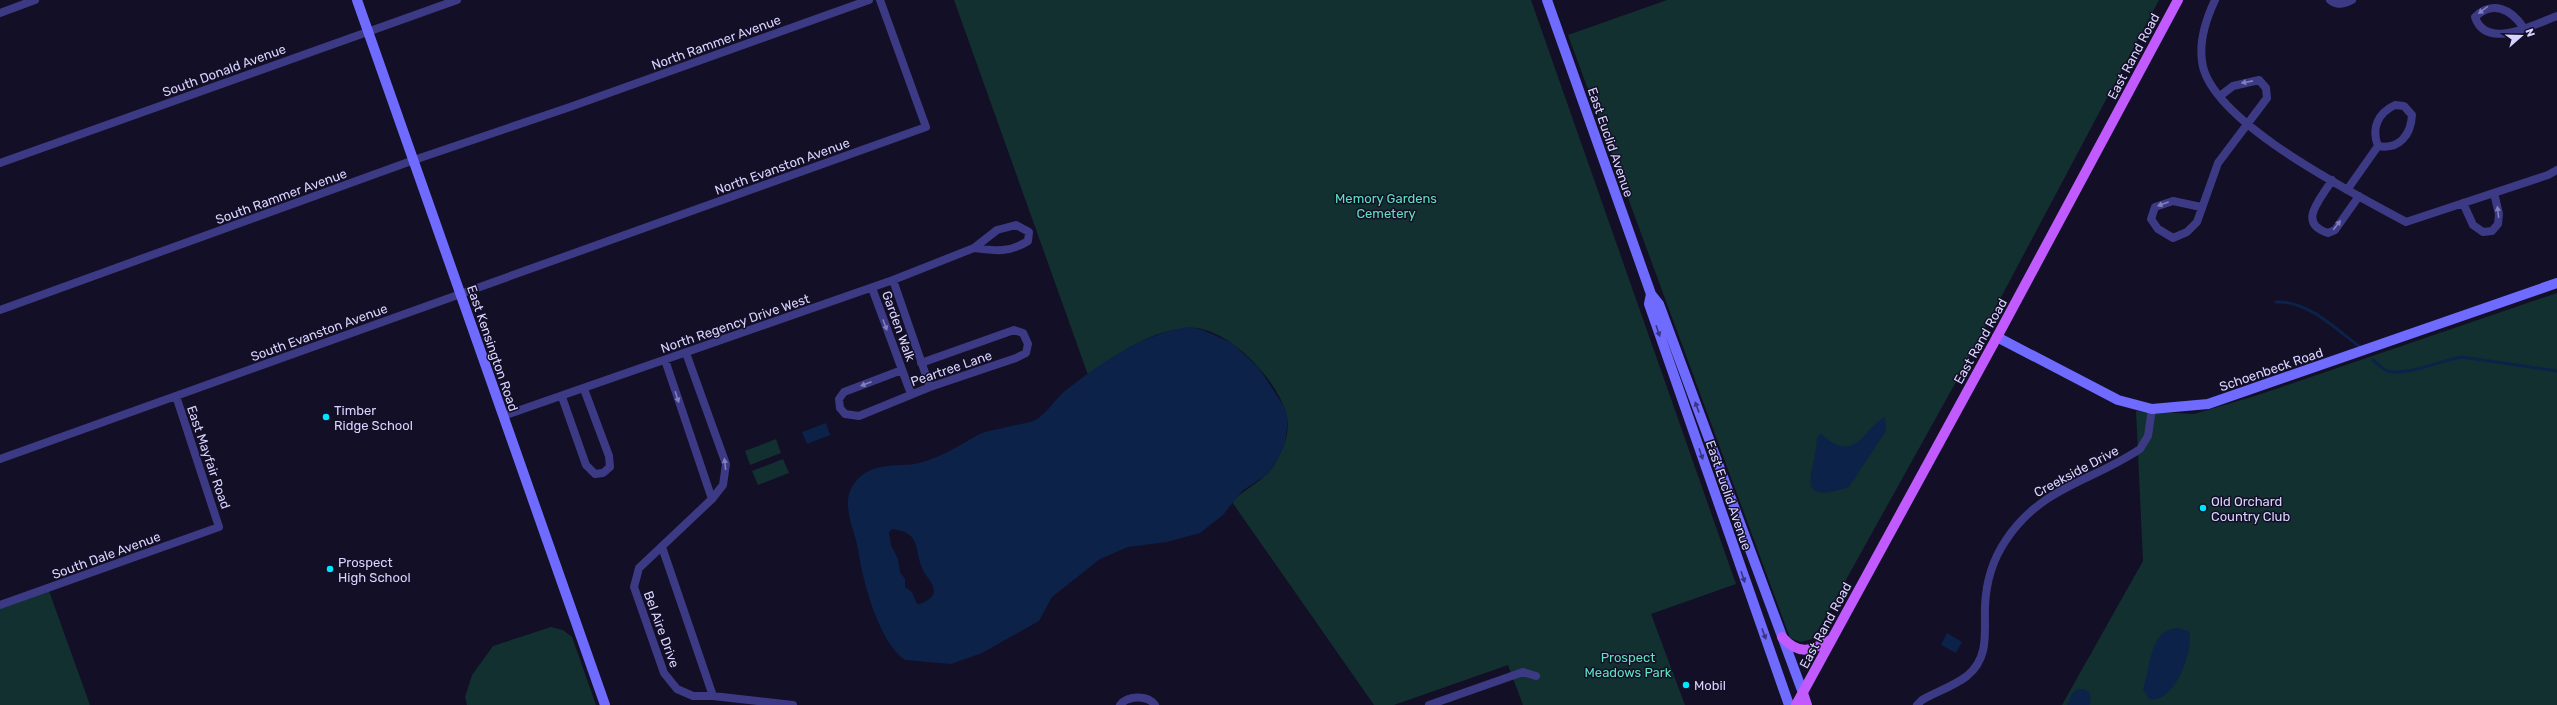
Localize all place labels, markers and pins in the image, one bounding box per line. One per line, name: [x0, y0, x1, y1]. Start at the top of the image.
place label: Timber Ridge School: [334, 403, 413, 434]
marker: Timber Ridge School: [321, 412, 331, 422]
place label: Old Orchard Country Club: [2211, 494, 2290, 524]
marker: Old Orchard Country Club: [2198, 503, 2208, 513]
place label: Prospect High School: [338, 555, 411, 586]
marker: Prospect High School: [325, 564, 335, 574]
place label: Mobil: [1694, 678, 1726, 693]
marker: Mobil: [1681, 680, 1691, 690]

